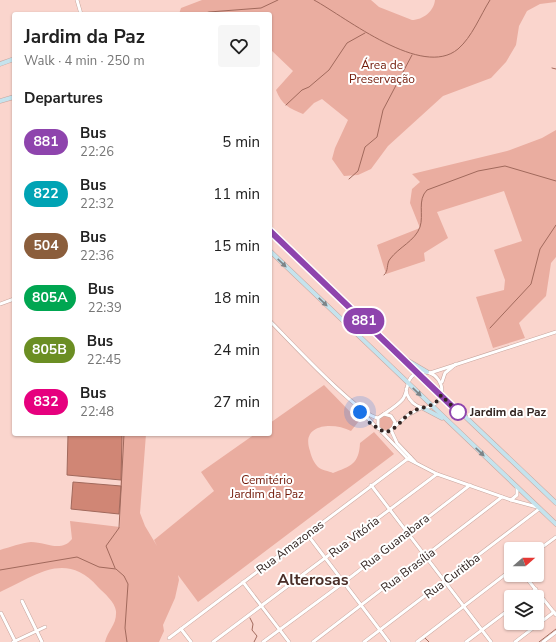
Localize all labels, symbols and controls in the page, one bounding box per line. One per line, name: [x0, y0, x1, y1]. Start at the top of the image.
text: Jardim da Paz: [24, 24, 145, 50]
button: heart: [218, 25, 260, 67]
text: Walk · 4 min · 250 m: [24, 52, 145, 70]
park label: Área de Preservação: [349, 57, 415, 87]
text: Departures: [24, 88, 103, 108]
text: Bus: [80, 123, 106, 143]
text: 881: [33, 132, 59, 151]
text: 5 min: [222, 132, 260, 152]
text: 22:26: [80, 143, 114, 161]
text: Bus: [80, 175, 106, 195]
text: 822: [33, 184, 59, 203]
text: 11 min: [213, 184, 260, 204]
text: 22:32: [80, 195, 114, 213]
text: Bus: [80, 227, 106, 247]
text: 504: [33, 236, 59, 255]
text: 15 min: [213, 236, 260, 256]
text: 22:36: [80, 247, 114, 265]
one-way arrow: [277, 258, 287, 268]
text: Bus: [88, 279, 114, 299]
text: 805A: [32, 288, 68, 307]
text: 18 min: [213, 288, 260, 308]
one-way arrow: [318, 297, 328, 307]
text: 22:39: [88, 299, 122, 317]
line badge: 881: [341, 308, 387, 334]
text: 881: [351, 311, 377, 330]
text: Bus: [87, 331, 113, 351]
text: 805B: [32, 340, 67, 359]
text: 24 min: [213, 340, 260, 360]
text: 22:45: [87, 351, 121, 369]
text: Bus: [80, 383, 106, 403]
one-way arrow: [412, 387, 422, 397]
text: 832: [33, 392, 59, 411]
text: 27 min: [213, 392, 260, 412]
your location: [350, 402, 370, 422]
text: 22:48: [80, 403, 114, 421]
marker: Jardim da Paz: [449, 403, 467, 421]
place label: Jardim da Paz: [469, 404, 547, 420]
one-way arrow: [475, 447, 485, 457]
park label: Cemitério Jardim da Paz: [229, 472, 304, 502]
street label: Rua Guanabara: [357, 510, 433, 574]
street label: Rua Vitória: [325, 513, 383, 561]
street label: Rua Amazonas: [253, 516, 327, 578]
north arrow: [504, 542, 544, 582]
map controls: [504, 542, 544, 630]
street label: Rua Brasília: [377, 544, 439, 596]
street label: Rua Curitiba: [421, 550, 483, 602]
district label: Alterosas: [277, 569, 349, 591]
button: layers: [504, 590, 544, 630]

